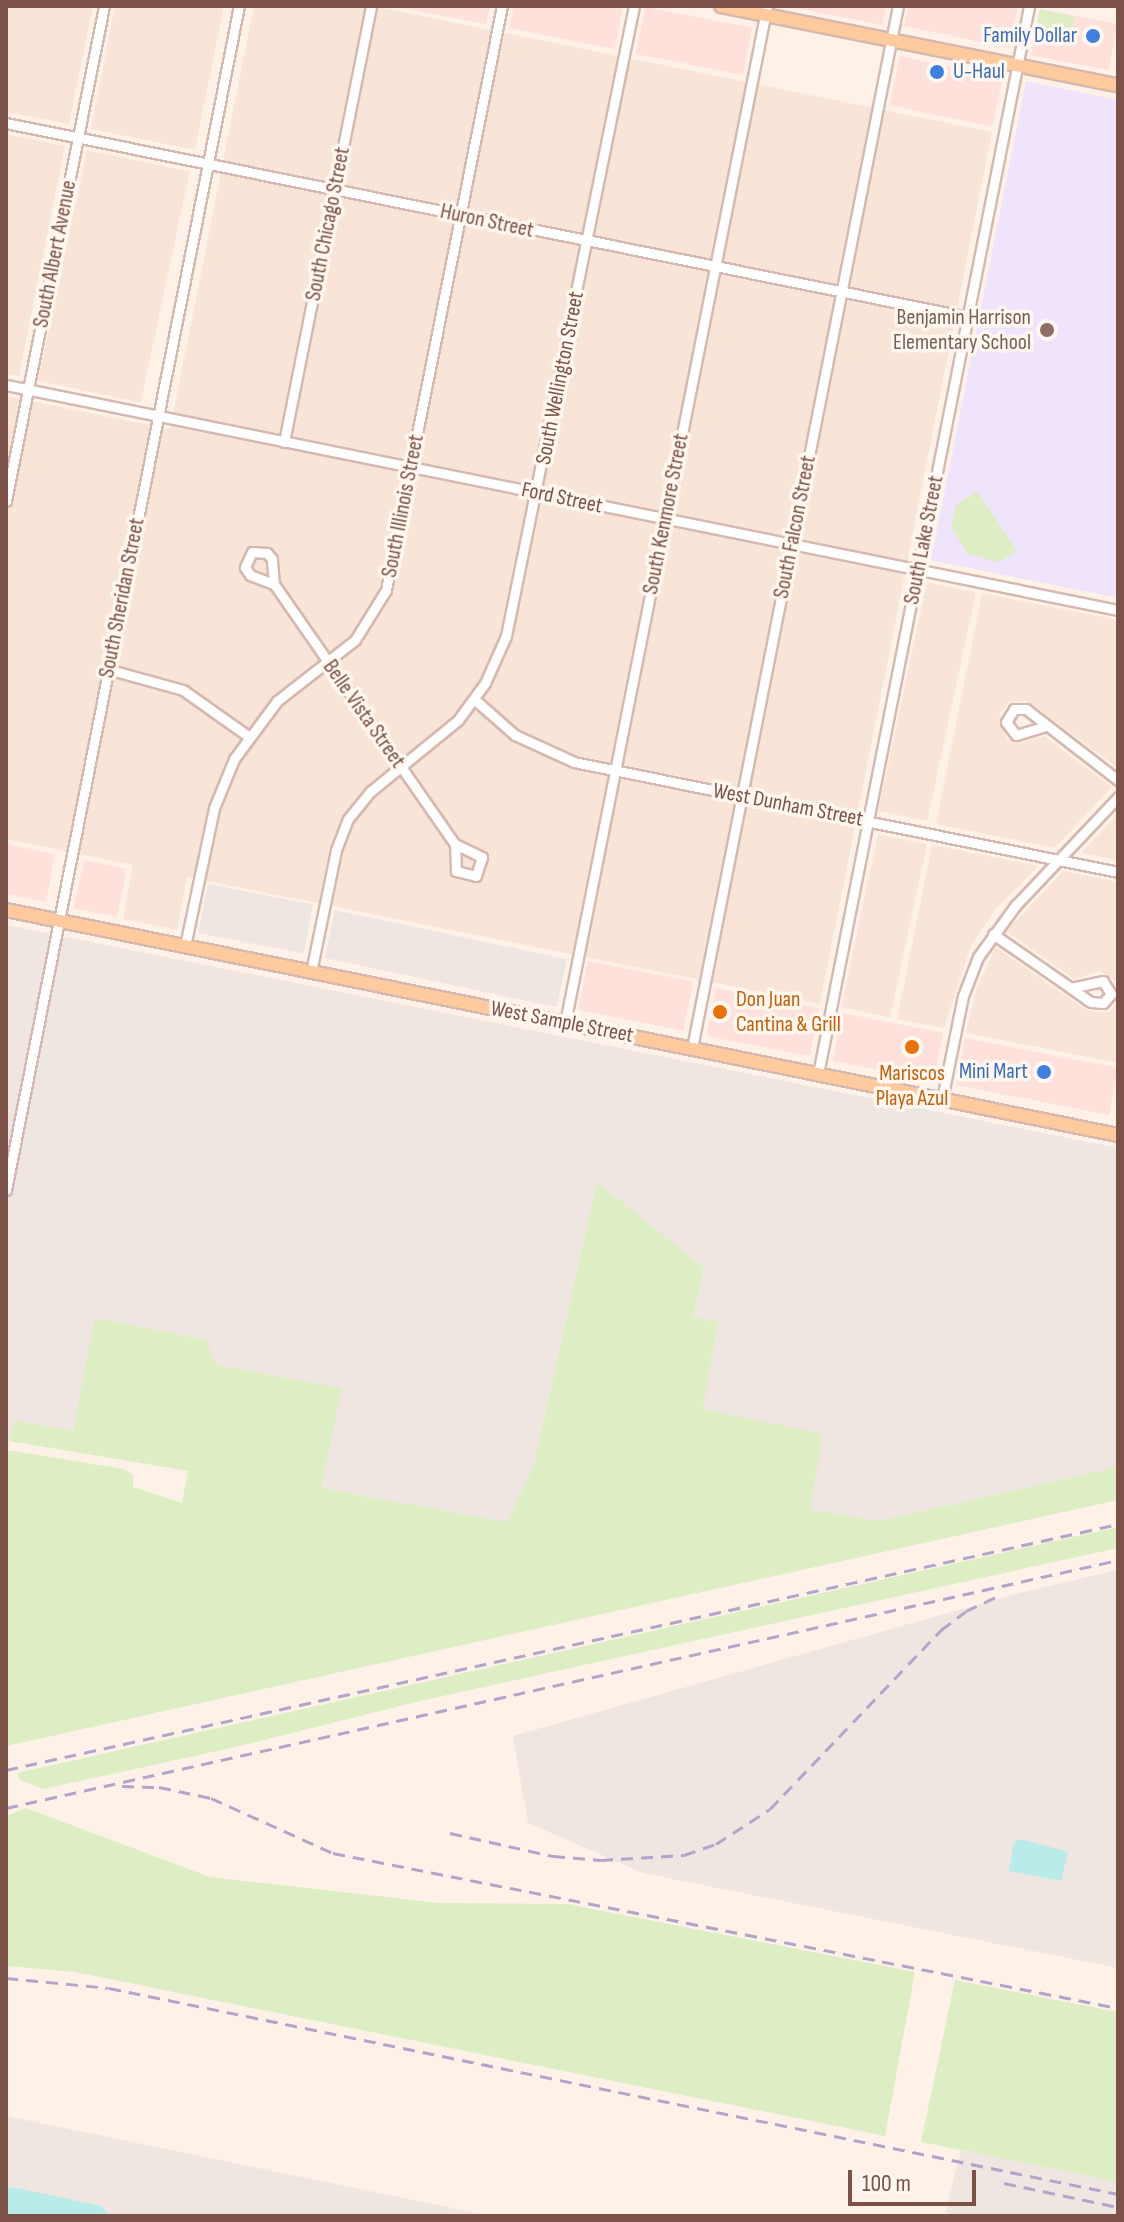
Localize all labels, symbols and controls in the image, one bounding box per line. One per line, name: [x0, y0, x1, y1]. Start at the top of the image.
place label: Family Dollar: [983, 23, 1077, 49]
marker: Family Dollar: [1084, 27, 1102, 45]
place label: U-Haul: [953, 59, 1005, 85]
marker: U-Haul: [928, 63, 946, 81]
street label: South Chicago Street: [300, 145, 356, 303]
street label: South Albert Avenue: [28, 178, 82, 330]
street label: Huron Street: [438, 198, 536, 244]
street label: South Wellington Street: [530, 289, 590, 467]
place label: Benjamin Harrison Elementary School: [893, 304, 1031, 356]
marker: Benjamin Harrison Elementary School: [1038, 321, 1056, 339]
street label: South Kenmore Street: [637, 431, 695, 597]
street label: South Illinois Street: [376, 432, 430, 580]
street label: South Falcon Street: [768, 453, 822, 601]
street label: South Lake Street: [899, 473, 949, 607]
street label: Ford Street: [519, 477, 605, 519]
street label: South Sheridan Street: [94, 516, 150, 680]
street label: Belle Vista Street: [317, 655, 411, 773]
street label: West Dunham Street: [711, 778, 865, 832]
place label: Don Juan Cantina & Grill: [736, 986, 841, 1038]
street label: West Sample Street: [488, 995, 636, 1049]
marker: Don Juan Cantina & Grill: [711, 1003, 729, 1021]
marker: Mariscos Playa Azul: [903, 1038, 921, 1056]
place label: Mini Mart: [959, 1059, 1028, 1085]
place label: Mariscos Playa Azul: [876, 1060, 948, 1112]
marker: Mini Mart: [1035, 1063, 1053, 1081]
scale bar: [852, 2154, 980, 2204]
text: 100 m: [862, 2169, 911, 2198]

